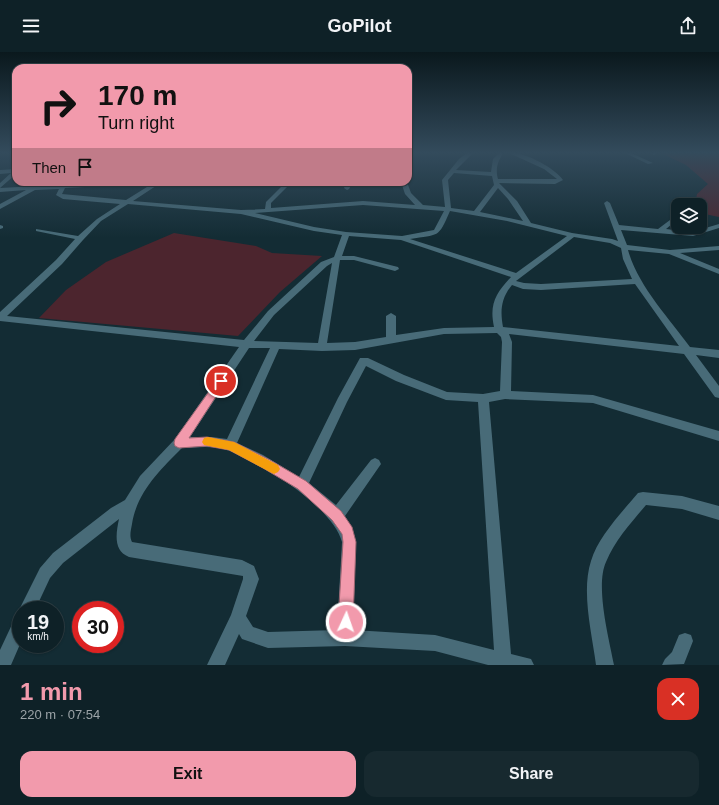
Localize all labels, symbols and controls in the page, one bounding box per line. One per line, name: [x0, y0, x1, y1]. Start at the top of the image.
icon: menu: [20, 15, 42, 37]
icon: share: [677, 15, 699, 37]
text: GoPilot: [328, 16, 392, 36]
icon: right: [32, 80, 84, 132]
text: 170 m: [98, 80, 177, 111]
text: Turn right: [98, 113, 174, 133]
icon: arrive: [74, 156, 96, 178]
text: Then: [32, 159, 66, 176]
map controls: [671, 198, 707, 234]
button: layers: [671, 198, 707, 234]
pin: [204, 364, 238, 398]
icon: arrive: [210, 370, 232, 392]
speed limit sign: 30: [72, 601, 124, 653]
position arrow: [325, 601, 367, 643]
text: 19: [27, 611, 49, 633]
text: km/h: [27, 631, 49, 642]
text: 1 min: [20, 678, 83, 705]
button: close: [657, 678, 699, 720]
text: 220 m · 07:54: [20, 707, 100, 722]
button: Exit: [20, 751, 356, 797]
button: Share: [364, 751, 699, 797]

